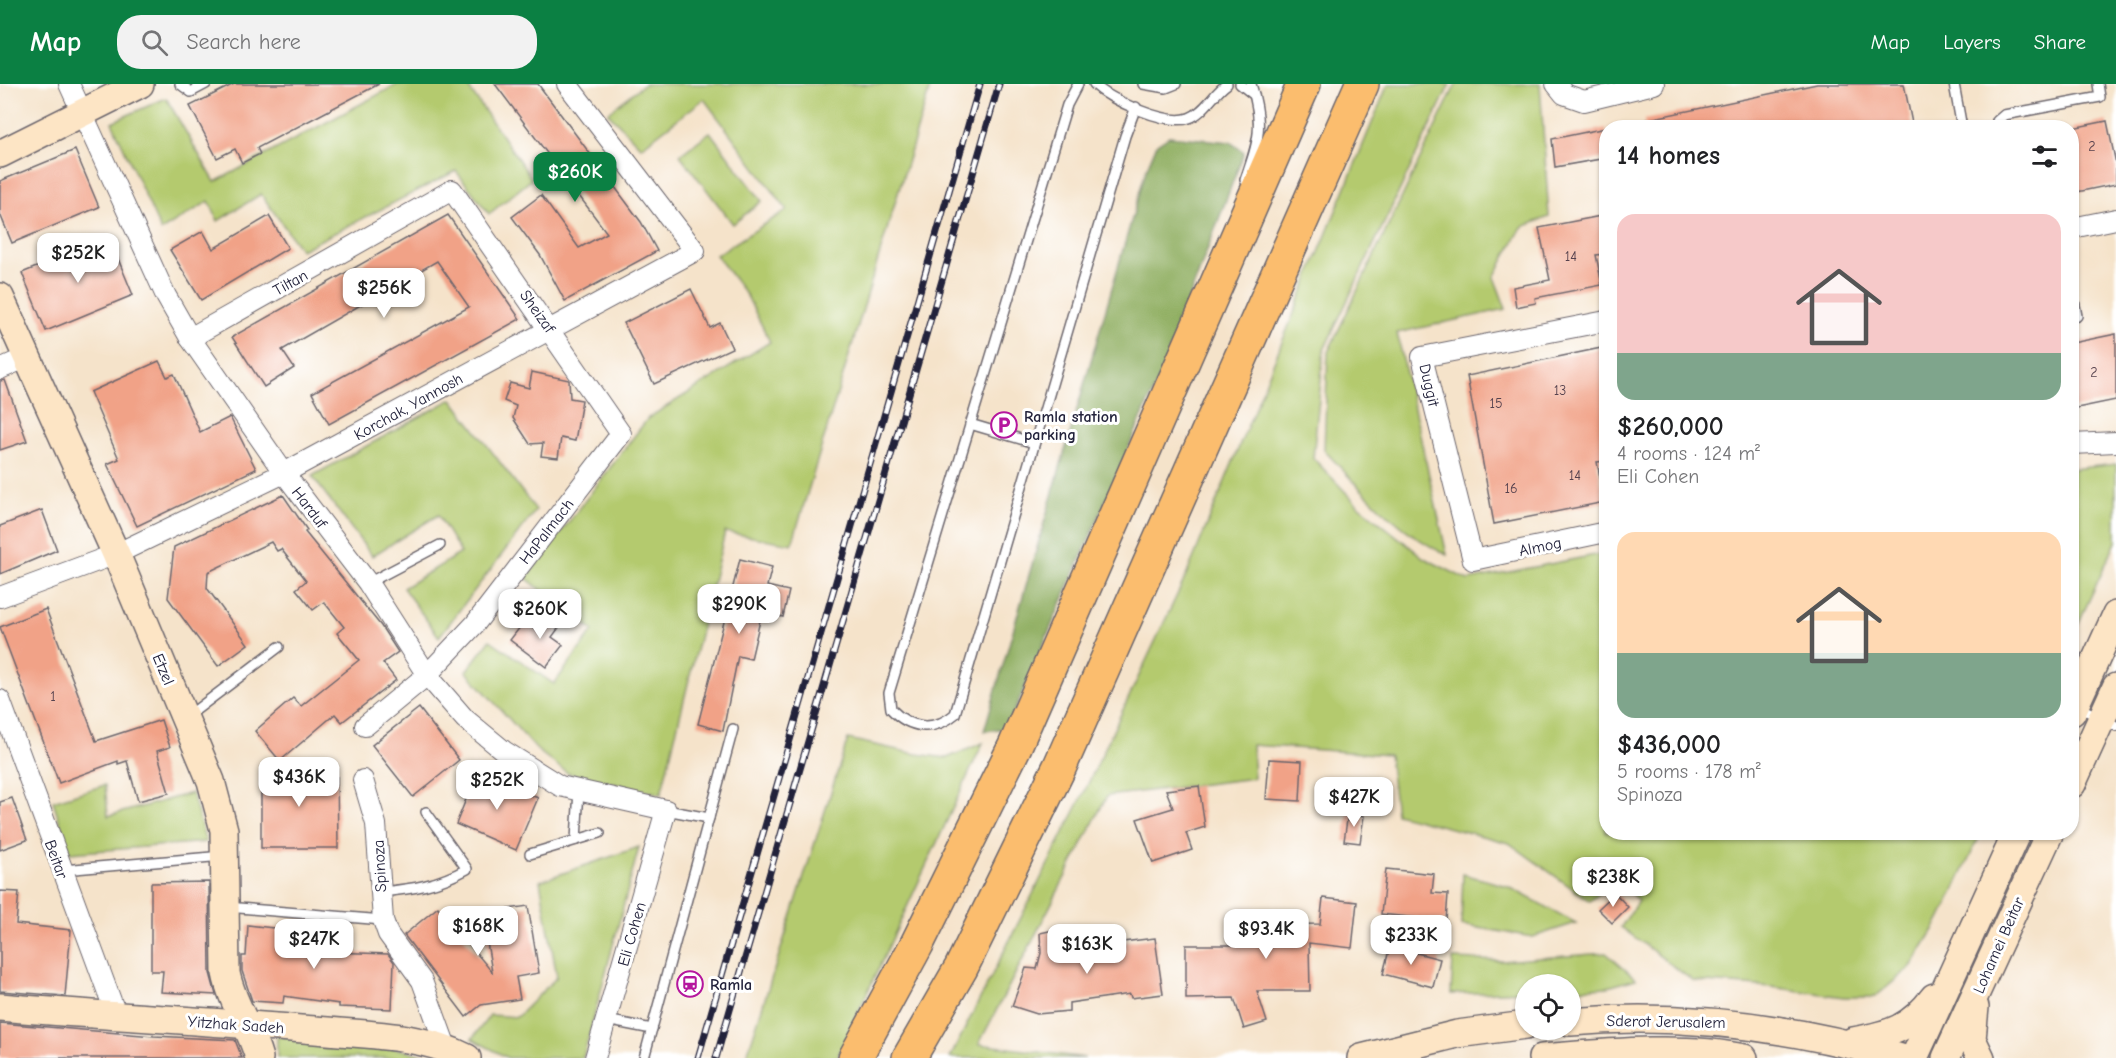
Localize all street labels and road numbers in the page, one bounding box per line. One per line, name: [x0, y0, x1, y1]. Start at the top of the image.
street label: Tiltan: [270, 266, 311, 300]
street label: Sheizaf: [516, 287, 559, 338]
street label: Duggit: [1415, 362, 1443, 409]
street label: Korchak, Yannosh: [351, 370, 466, 444]
street label: Harduf: [288, 483, 331, 533]
street label: HaPalmach: [516, 495, 578, 568]
street label: Almog: [1517, 534, 1563, 560]
street label: Etzel: [148, 651, 178, 688]
street label: Beitar: [41, 837, 72, 882]
street label: Spinoza: [370, 839, 390, 893]
street label: Lohamei Beitar: [1970, 894, 2028, 996]
street label: Eli Cohen: [614, 900, 650, 968]
street label: Sderot Jerusalem: [1606, 1012, 1726, 1032]
street label: Yitzhak Sadeh: [187, 1013, 285, 1037]

